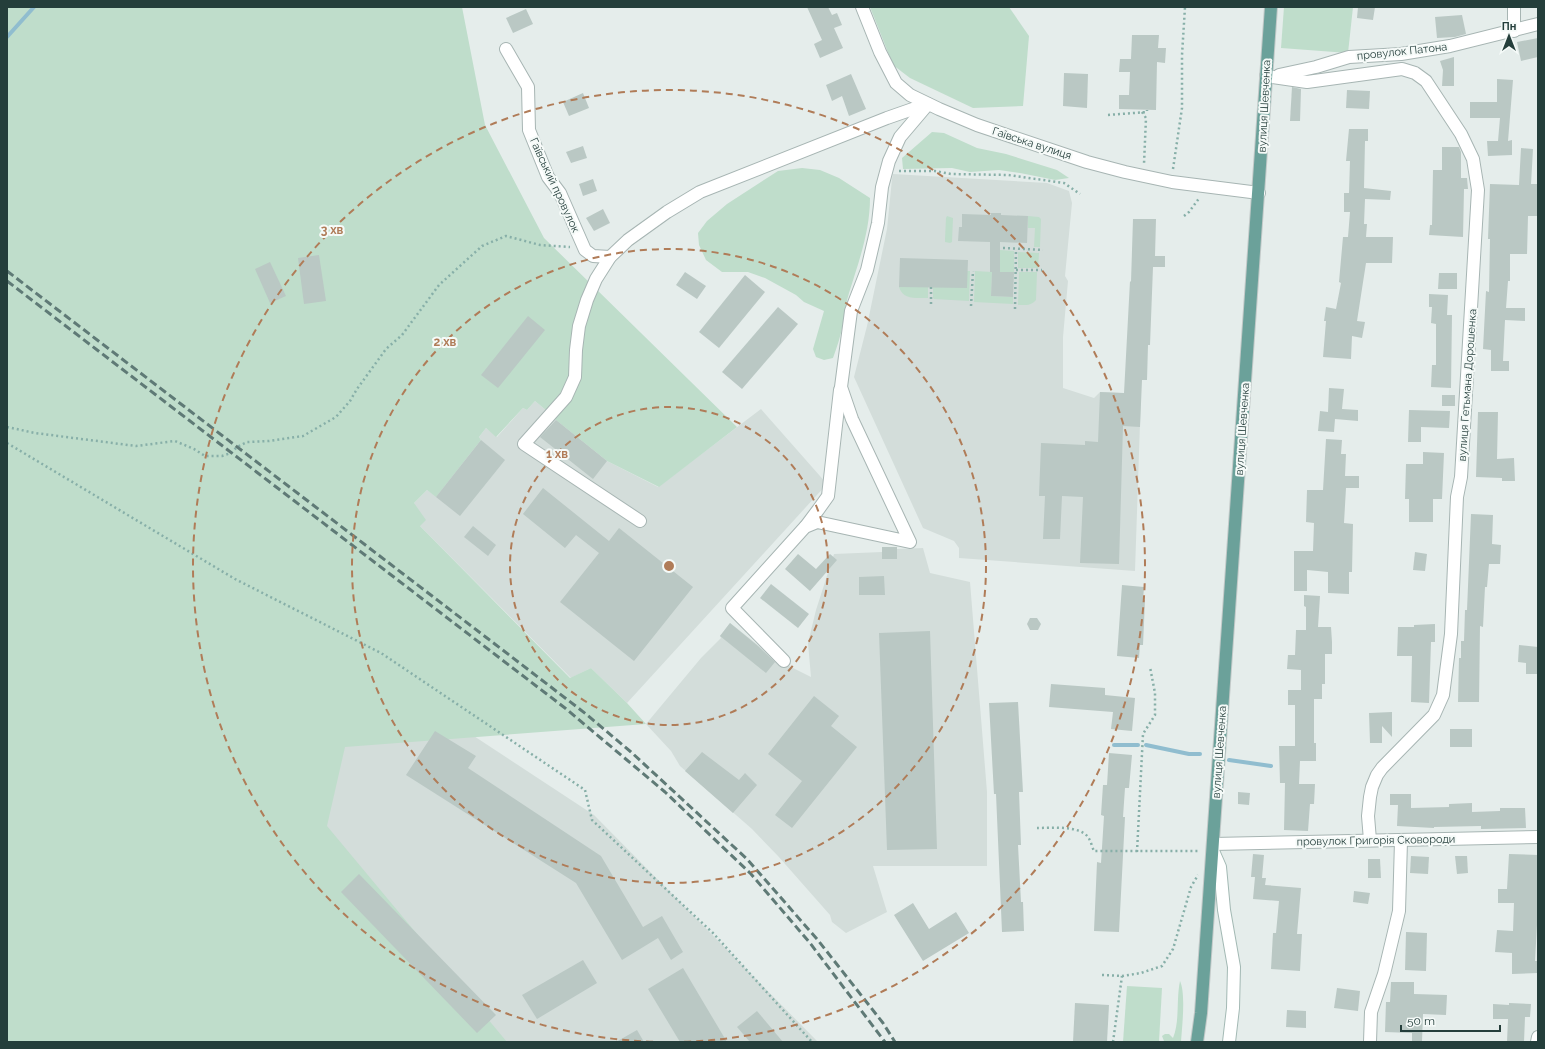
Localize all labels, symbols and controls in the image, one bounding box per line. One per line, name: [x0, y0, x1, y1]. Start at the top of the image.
north arrow: [1489, 16, 1529, 56]
text: Пн: [1502, 20, 1516, 33]
street label: провулок Патона: [1356, 40, 1448, 63]
street label: вулиця Шевченка: [1256, 59, 1273, 153]
street label: Гаївська вулиця: [991, 125, 1073, 162]
street label: Гаївський провулок: [527, 136, 582, 235]
text: 3 хв: [321, 223, 344, 237]
street label: вулиця Гетьмана Дорошенка: [1456, 308, 1479, 462]
text: 2 хв: [434, 335, 457, 349]
street label: вулиця Шевченка: [1233, 382, 1252, 476]
text: 1 хв: [546, 447, 568, 461]
centre of rings: [662, 559, 676, 573]
street label: вулиця Шевченка: [1210, 705, 1229, 799]
street label: провулок Григорія Сковороди: [1297, 833, 1455, 848]
scale bar: [1401, 1007, 1500, 1033]
text: 50 m: [1407, 1014, 1435, 1028]

